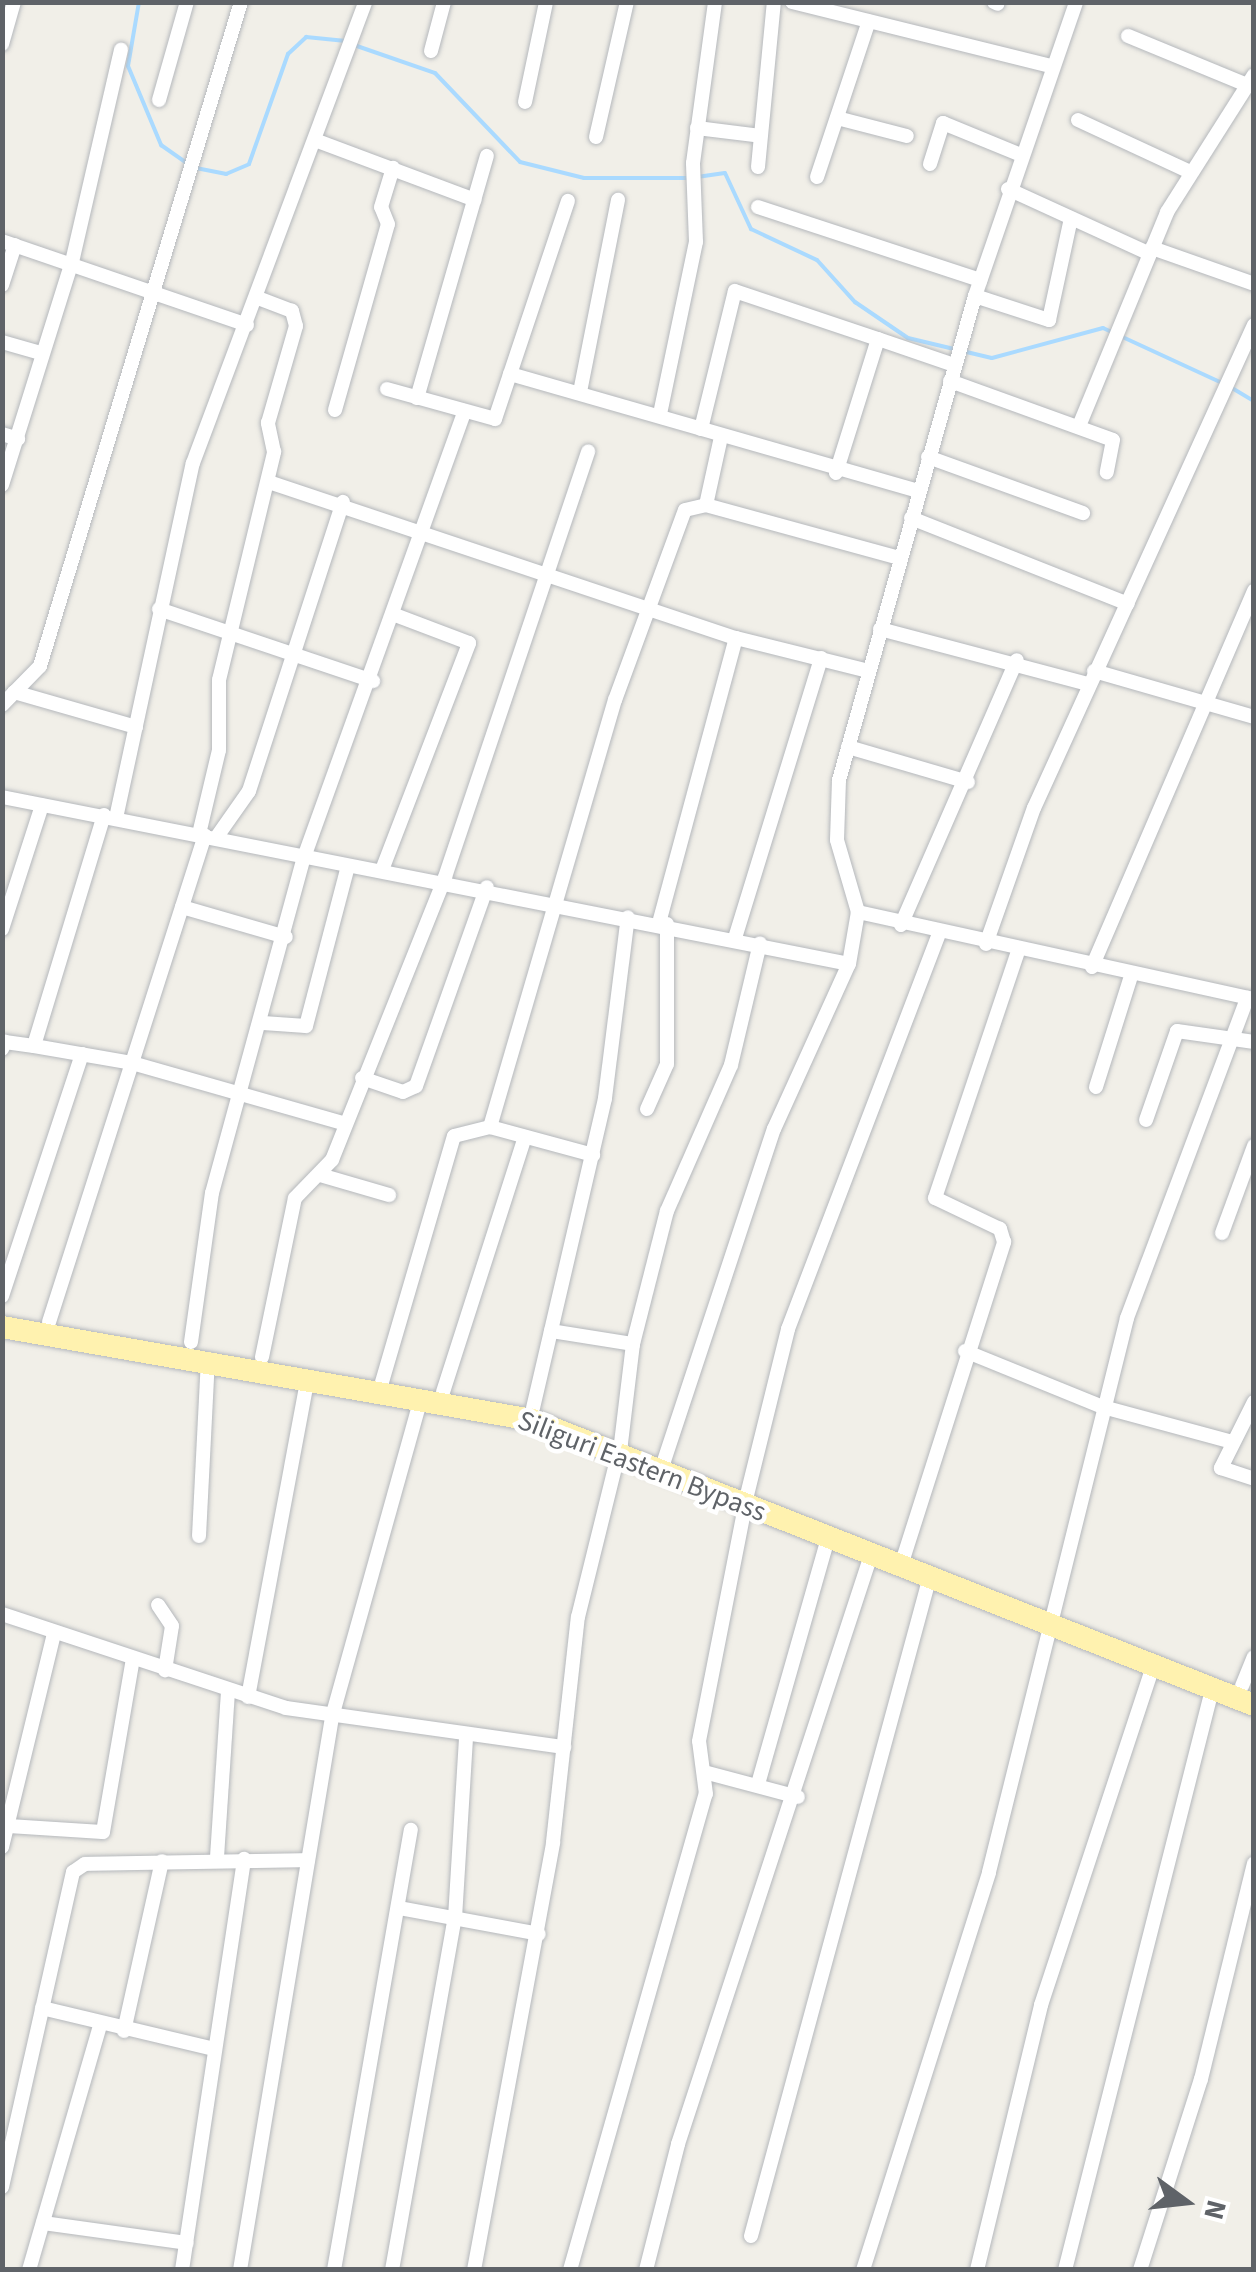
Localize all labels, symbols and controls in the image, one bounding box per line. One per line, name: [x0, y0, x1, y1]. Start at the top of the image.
street label: Siliguri Eastern Bypass: [513, 1403, 771, 1529]
north arrow: [1136, 2152, 1236, 2252]
text: N: [1193, 2196, 1237, 2224]

